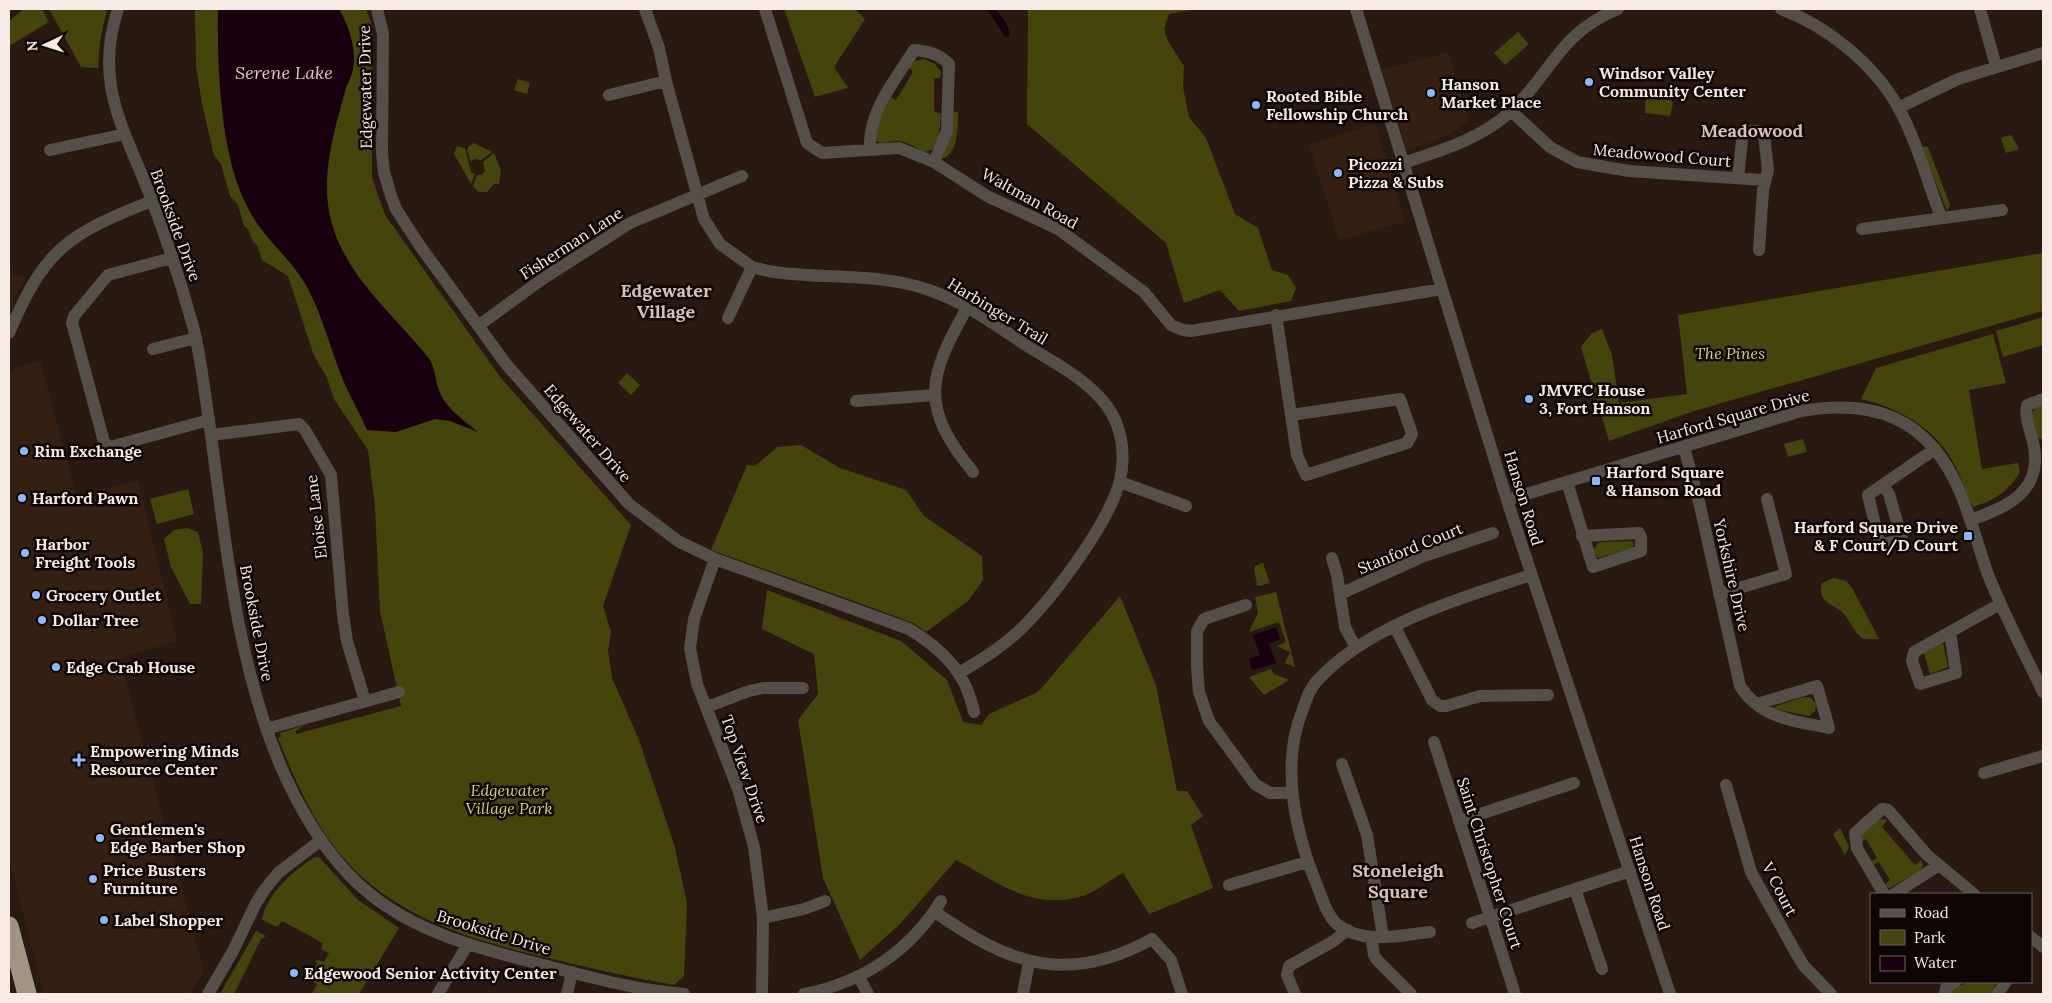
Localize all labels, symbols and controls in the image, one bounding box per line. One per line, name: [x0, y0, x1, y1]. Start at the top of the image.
north arrow: [20, 20, 70, 70]
street label: Edgewater Drive: [354, 25, 376, 149]
text: N: [23, 40, 41, 52]
water label: Serene Lake: [235, 61, 333, 84]
place label: Windsor Valley Community Center: [1599, 63, 1746, 101]
place label: Hanson Market Place: [1441, 74, 1542, 112]
marker: Windsor Valley Community Center: [1583, 76, 1595, 88]
place label: Rooted Bible Fellowship Church: [1266, 86, 1408, 124]
marker: Hanson Market Place: [1425, 87, 1437, 99]
marker: Rooted Bible Fellowship Church: [1250, 99, 1262, 111]
district label: Meadowood: [1701, 119, 1804, 142]
street label: Meadowood Court: [1592, 139, 1733, 171]
place label: Picozzi Pizza & Subs: [1348, 154, 1444, 192]
street label: Waltman Road: [978, 163, 1082, 233]
street label: Brookside Drive: [146, 166, 206, 284]
marker: Picozzi Pizza & Subs: [1332, 167, 1344, 179]
street label: Fisherman Lane: [516, 202, 626, 284]
street label: Harbinger Trail: [944, 273, 1052, 349]
district label: Edgewater Village: [620, 279, 712, 323]
park label: The Pines: [1695, 343, 1765, 363]
street label: Edgewater Drive: [540, 380, 636, 486]
place label: JMVFC House 3, Fort Hanson: [1539, 380, 1651, 418]
street label: Harford Square Drive: [1654, 384, 1812, 447]
marker: JMVFC House 3, Fort Hanson: [1523, 393, 1535, 405]
place label: Rim Exchange: [34, 441, 142, 461]
marker: Rim Exchange: [18, 445, 30, 457]
street label: Hanson Road: [1500, 448, 1548, 548]
place label: Harford Square & Hanson Road: [1606, 462, 1725, 500]
street label: Eloise Lane: [301, 473, 331, 560]
marker: Harford Square & Hanson Road: [1590, 475, 1602, 487]
place label: Harford Pawn: [32, 488, 138, 508]
marker: Harford Pawn: [16, 492, 28, 504]
street label: Yorkshire Drive: [1709, 516, 1755, 634]
street label: Stanford Court: [1354, 517, 1466, 578]
place label: Harford Square Drive & F Court/D Court: [1794, 517, 1958, 556]
marker: Harford Square Drive & F Court/D Court: [1962, 530, 1974, 542]
place label: Harbor Freight Tools: [35, 534, 135, 572]
marker: Harbor Freight Tools: [19, 547, 31, 559]
street label: Brookside Drive: [236, 563, 278, 683]
place label: Grocery Outlet: [46, 585, 162, 605]
marker: Grocery Outlet: [30, 589, 42, 601]
place label: Dollar Tree: [52, 610, 139, 630]
marker: Dollar Tree: [36, 614, 48, 626]
place label: Edge Crab House: [66, 657, 196, 677]
marker: Edge Crab House: [50, 661, 62, 673]
street label: Top View Drive: [717, 712, 773, 826]
place label: Empowering Minds Resource Center: [90, 741, 239, 779]
marker: Empowering Minds Resource Center: [72, 753, 86, 767]
street label: Saint Christopher Court: [1453, 775, 1527, 952]
park label: Edgewater Village Park: [465, 780, 553, 818]
place label: Gentlemen's Edge Barber Shop: [110, 819, 246, 857]
marker: Gentlemen's Edge Barber Shop: [94, 832, 106, 844]
street label: Hanson Road: [1625, 833, 1675, 933]
street label: V Court: [1757, 858, 1802, 920]
district label: Stoneleigh Square: [1352, 859, 1444, 903]
place label: Price Busters Furniture: [103, 860, 206, 898]
marker: Price Busters Furniture: [87, 873, 99, 885]
legend: [1870, 893, 2032, 983]
text: Road: [1914, 903, 1949, 922]
street label: Brookside Drive: [434, 905, 554, 959]
place label: Label Shopper: [114, 910, 223, 930]
marker: Label Shopper: [98, 914, 110, 926]
text: Park: [1914, 928, 1945, 947]
text: Water: [1914, 953, 1957, 972]
place label: Edgewood Senior Activity Center: [304, 963, 557, 983]
marker: Edgewood Senior Activity Center: [288, 967, 300, 979]

